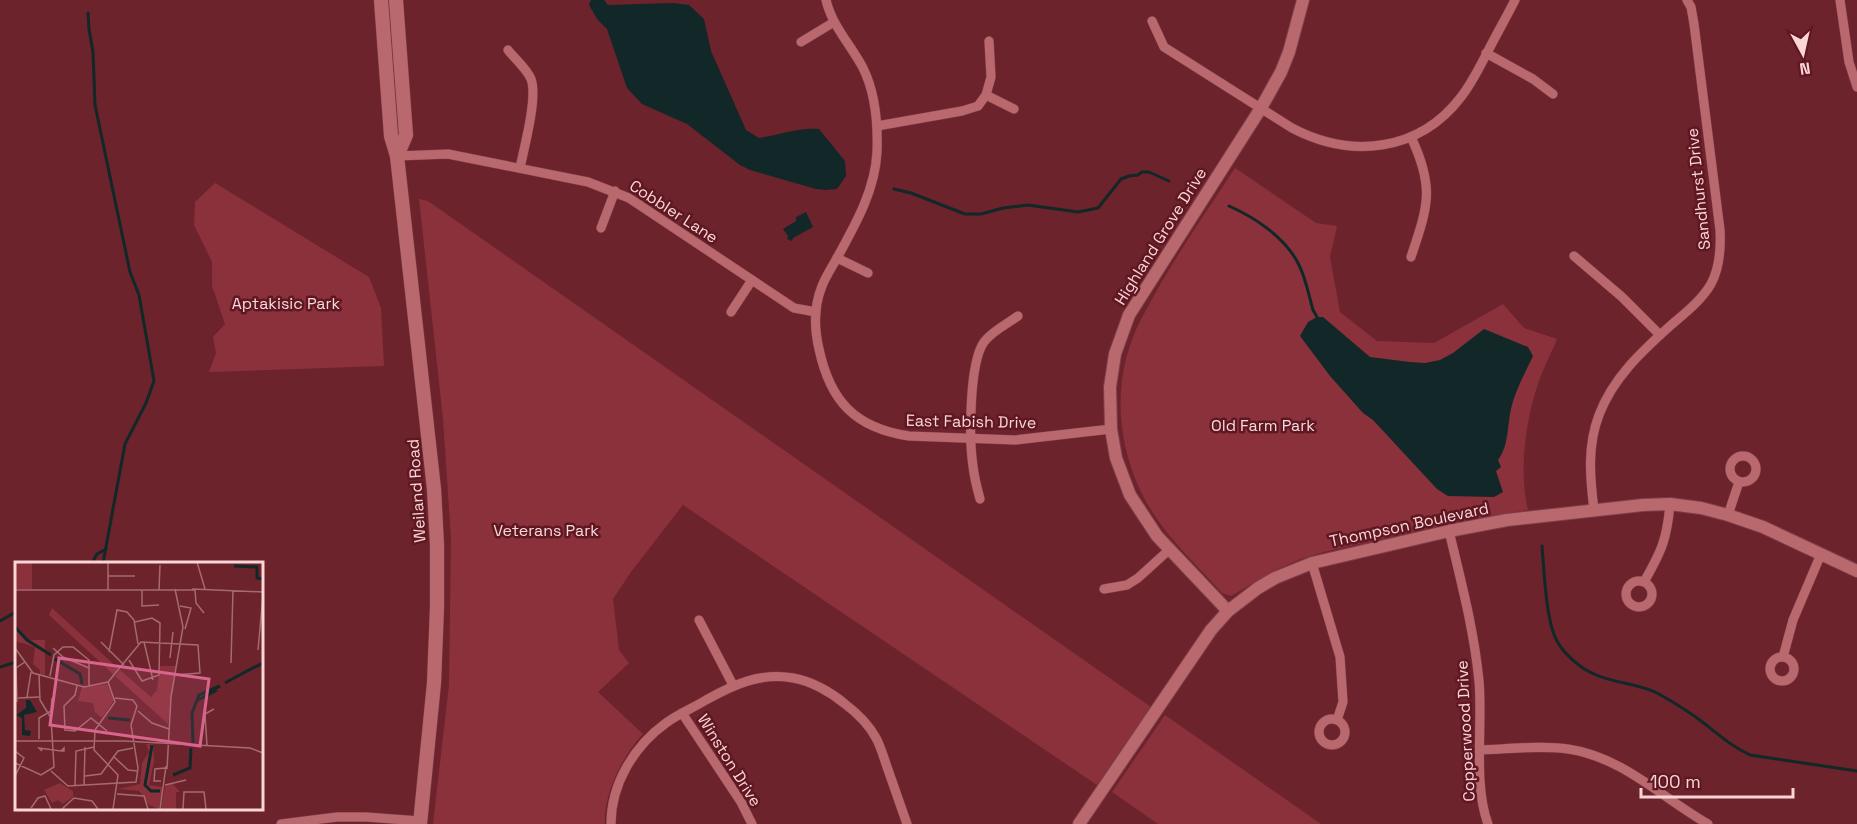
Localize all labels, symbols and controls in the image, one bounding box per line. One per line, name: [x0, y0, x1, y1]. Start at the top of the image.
north arrow: [1773, 24, 1833, 84]
text: N: [1798, 57, 1812, 80]
street label: Sandhurst Drive: [1682, 127, 1715, 251]
street label: Highland Grove Drive: [1110, 164, 1211, 309]
street label: Cobbler Lane: [625, 175, 722, 248]
park label: Aptakisic Park: [232, 293, 341, 314]
street label: East Fabish Drive: [906, 410, 1036, 433]
park label: Old Farm Park: [1211, 415, 1315, 436]
street label: Weiland Road: [402, 438, 431, 543]
street label: Thompson Boulevard: [1328, 497, 1491, 552]
park label: Veterans Park: [493, 520, 599, 541]
inset map: [15, 562, 262, 809]
street label: Copperwood Drive: [1451, 660, 1480, 802]
street label: Winston Drive: [693, 710, 766, 810]
scale bar: [1641, 761, 1792, 799]
text: 100 m: [1650, 770, 1701, 793]

